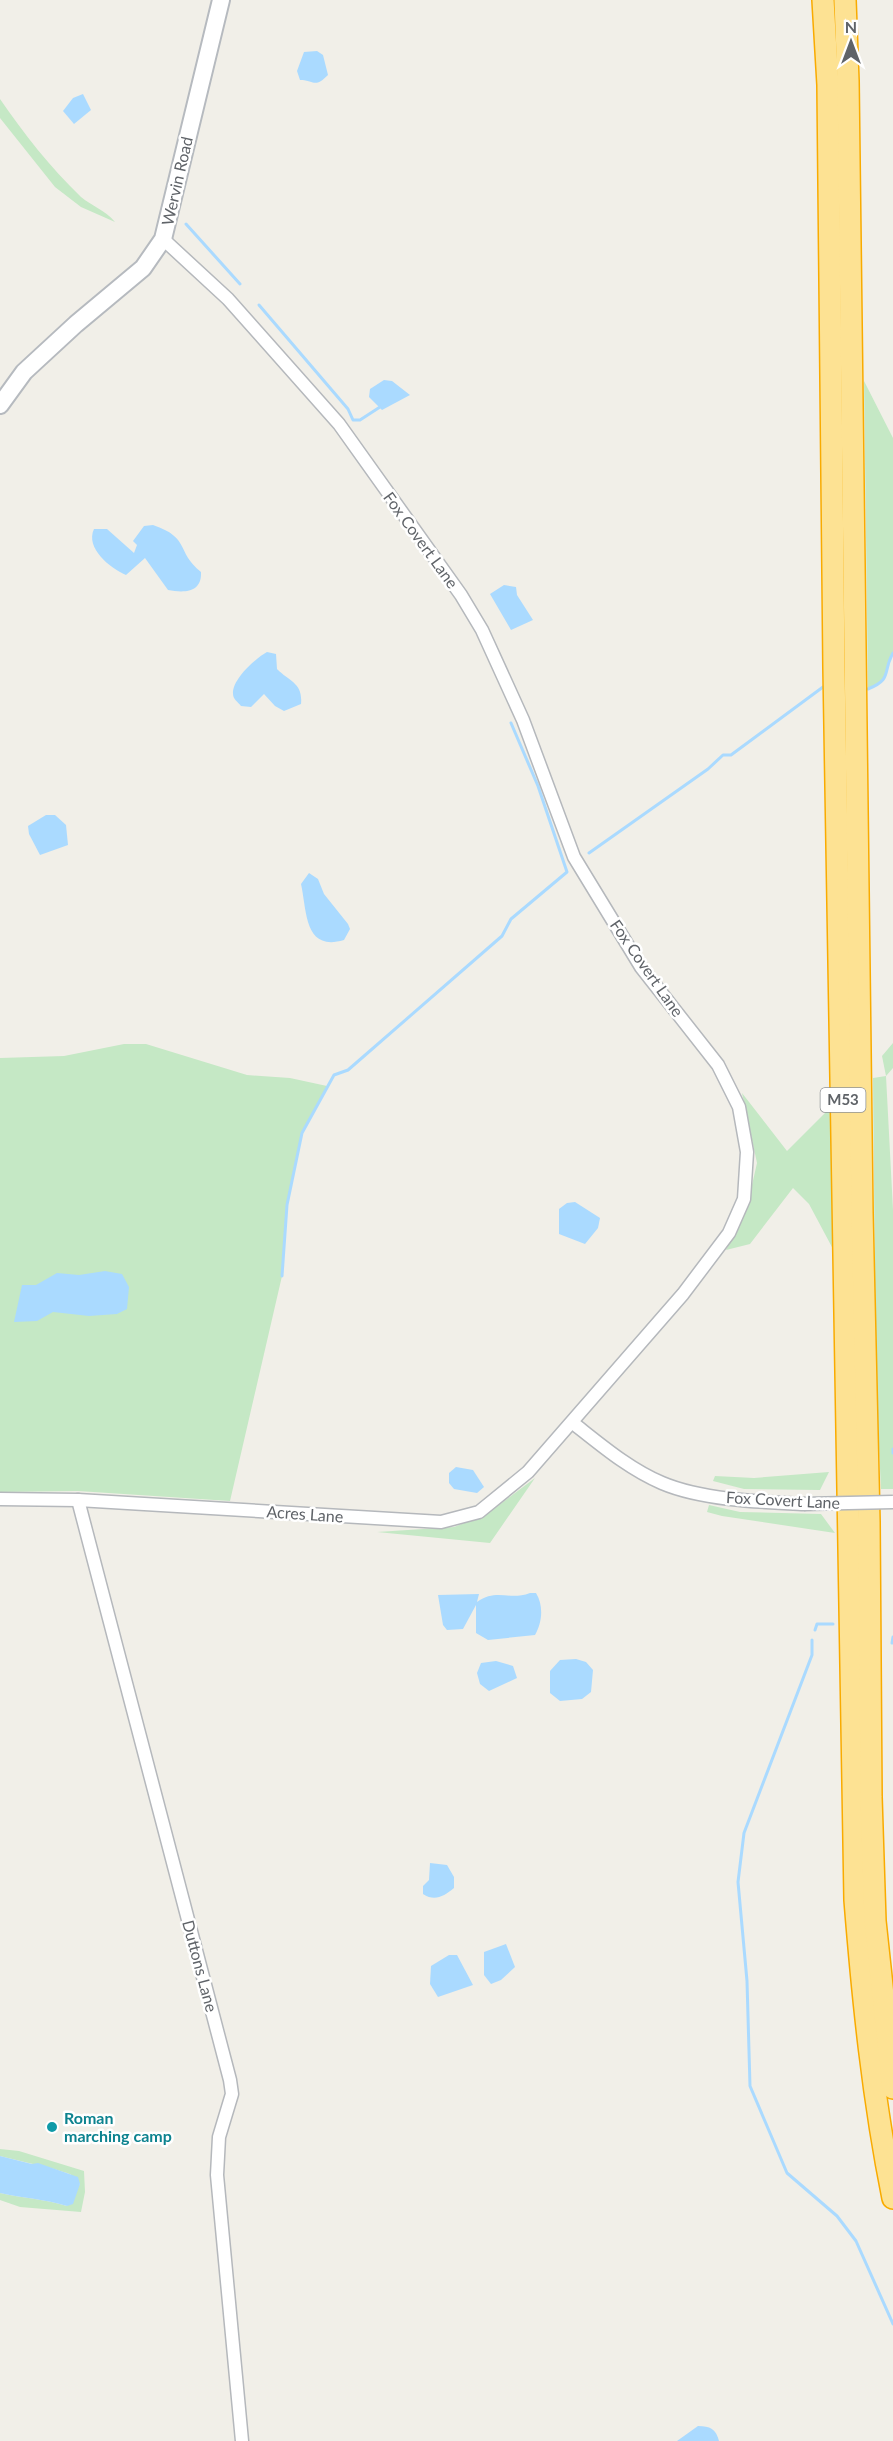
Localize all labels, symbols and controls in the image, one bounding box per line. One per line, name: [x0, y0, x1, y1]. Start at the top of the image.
north arrow: [821, 12, 881, 72]
text: N: [845, 17, 857, 36]
street label: Wervin Road: [157, 135, 196, 227]
street label: Fox Covert Lane: [380, 488, 463, 591]
street label: Fox Covert Lane: [607, 915, 688, 1020]
road number: M53: [820, 1088, 866, 1112]
street label: Fox Covert Lane: [726, 1487, 841, 1512]
street label: Acres Lane: [266, 1501, 344, 1526]
street label: Duttons Lane: [179, 1918, 222, 2014]
place label: Roman marching camp: [64, 2108, 172, 2145]
marker: Roman marching camp: [45, 2120, 59, 2134]

